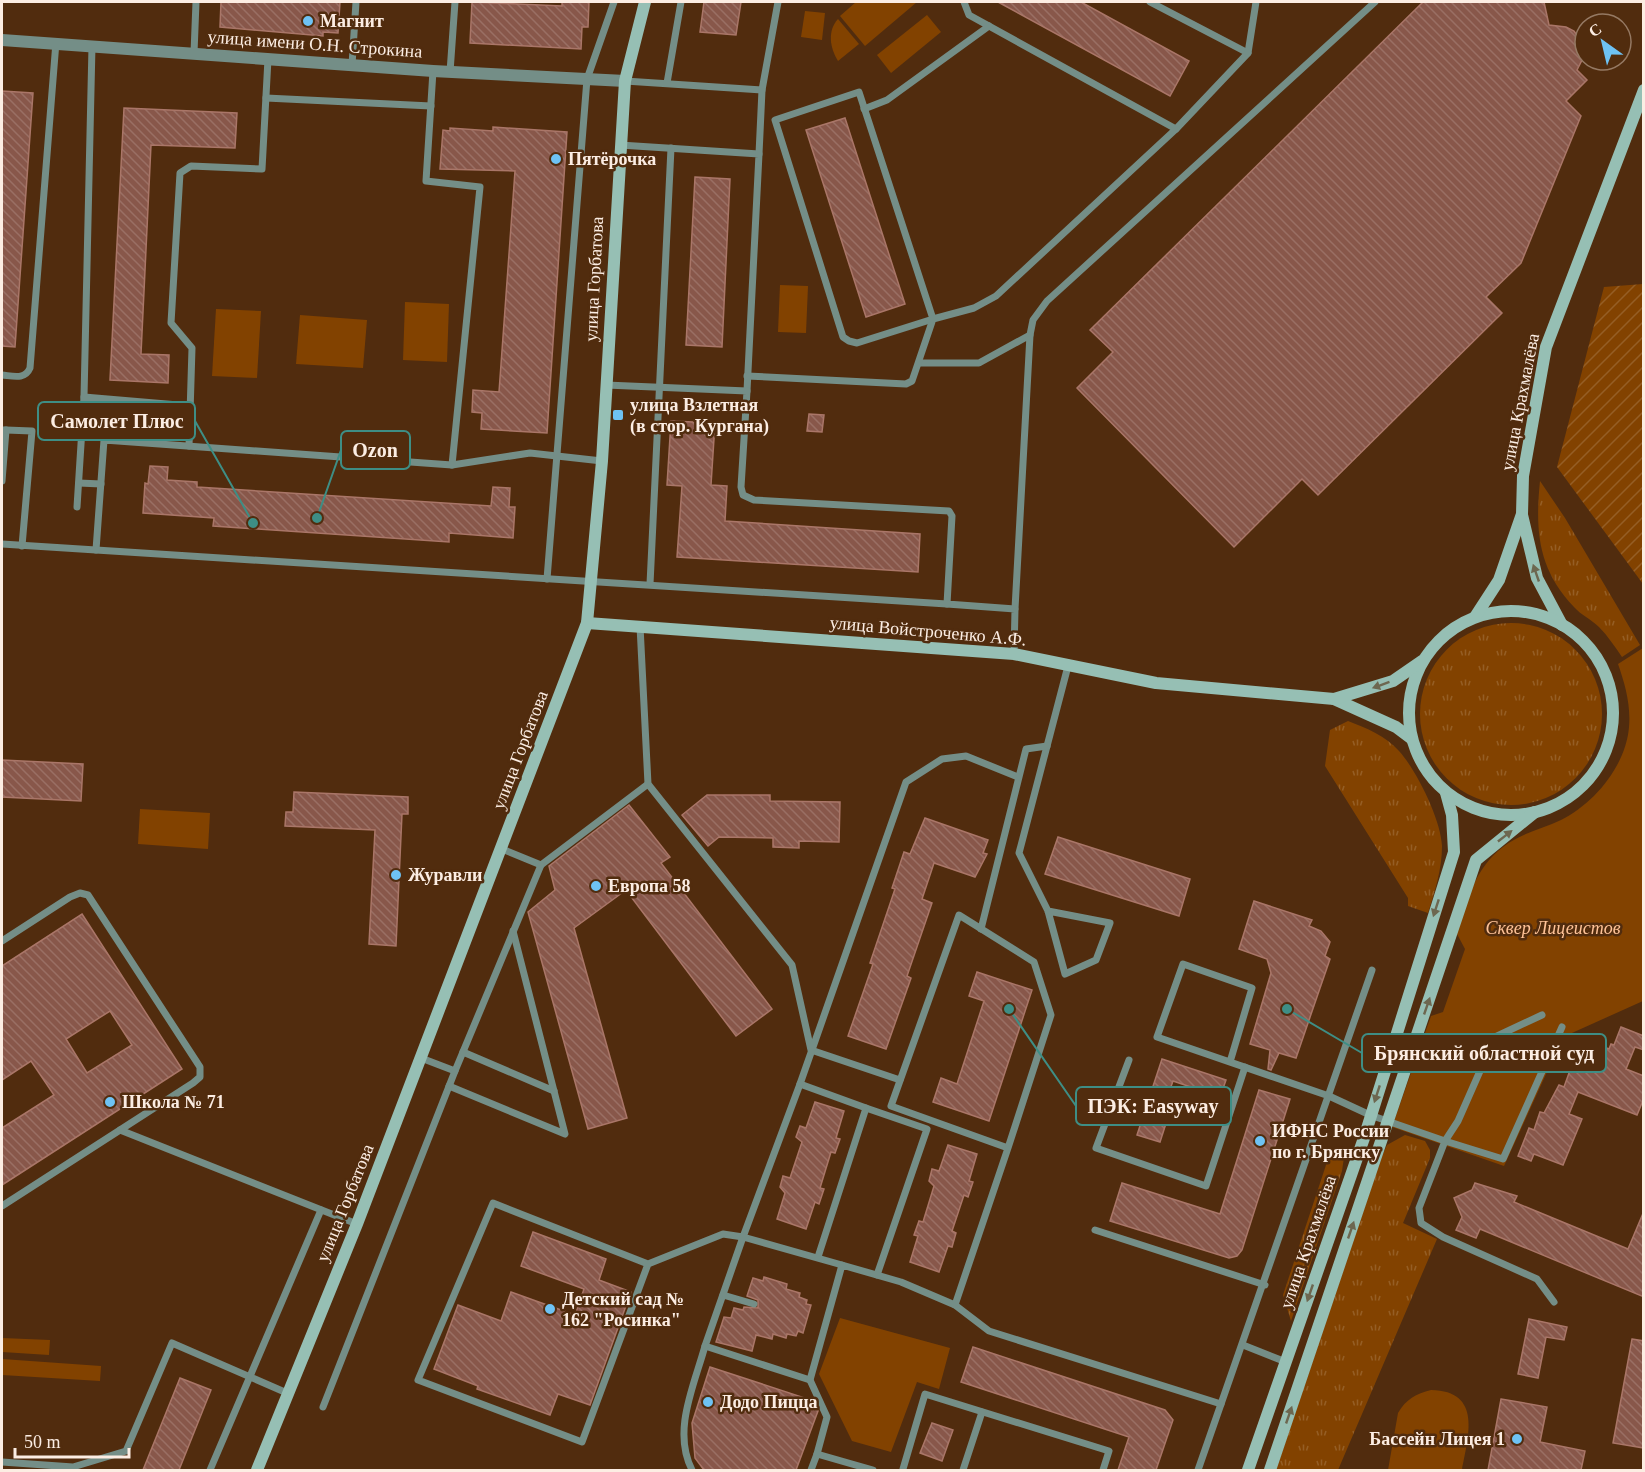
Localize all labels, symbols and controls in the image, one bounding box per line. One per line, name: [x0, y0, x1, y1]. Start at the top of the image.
place label: Магнит: [320, 11, 384, 31]
north arrow: [1573, 12, 1633, 72]
marker: Магнит: [301, 14, 315, 28]
text: С: [1585, 20, 1604, 40]
street label: улица имени О.Н. Строкина: [207, 27, 423, 61]
place label: Пятёрочка: [568, 149, 656, 169]
marker: Пятёрочка: [549, 152, 563, 166]
street label: улица Горбатова: [581, 216, 607, 342]
street label: улица Крахмалёва: [1497, 332, 1543, 472]
place label: улица Взлетная (в стор. Кургана): [630, 395, 769, 437]
callout: Самолет Плюс: [38, 402, 195, 440]
marker: улица Взлетная (в стор. Кургана): [611, 408, 625, 422]
text: Самолет Плюс: [50, 410, 184, 432]
callout: Ozon: [341, 431, 410, 469]
text: Ozon: [352, 439, 398, 461]
one-way arrow: [1530, 564, 1540, 582]
street label: улица Войстроченко А.Ф.: [829, 612, 1027, 650]
one-way arrow: [1372, 680, 1390, 690]
street label: улица Горбатова: [488, 688, 552, 812]
one-way arrow: [1497, 829, 1513, 842]
place label: Журавли: [408, 865, 482, 885]
marker: Журавли: [389, 868, 403, 882]
place label: Европа 58: [608, 876, 691, 896]
marker: Европа 58: [589, 879, 603, 893]
one-way arrow: [1431, 899, 1441, 917]
park label: Сквер Лицеистов: [1485, 918, 1621, 938]
one-way arrow: [1422, 997, 1432, 1015]
callout: Брянский областной суд: [1362, 1034, 1606, 1072]
text: Брянский областной суд: [1374, 1042, 1594, 1065]
one-way arrow: [1372, 1085, 1381, 1103]
callout: ПЭК: Easyway: [1076, 1087, 1231, 1125]
place label: Школа № 71: [122, 1092, 225, 1112]
marker: Школа № 71: [103, 1095, 117, 1109]
text: ПЭК: Easyway: [1088, 1095, 1218, 1118]
place label: ИФНС России по г. Брянску: [1272, 1121, 1389, 1162]
marker: ИФНС России по г. Брянску: [1253, 1134, 1267, 1148]
street label: улица Горбатова: [312, 1141, 378, 1265]
street label: улица Крахмалёва: [1276, 1173, 1340, 1311]
one-way arrow: [1347, 1221, 1356, 1239]
one-way arrow: [1304, 1284, 1314, 1302]
place label: Детский сад № 162 "Росинка": [562, 1289, 684, 1330]
marker: Детский сад № 162 "Росинка": [543, 1302, 557, 1316]
place label: Додо Пицца: [720, 1392, 818, 1412]
marker: Додо Пицца: [701, 1395, 715, 1409]
one-way arrow: [1284, 1406, 1294, 1424]
scale bar: [15, 1421, 129, 1459]
place label: Бассейн Лицея 1: [1369, 1429, 1505, 1449]
text: 50 m: [24, 1432, 61, 1452]
marker: Бассейн Лицея 1: [1510, 1432, 1524, 1446]

